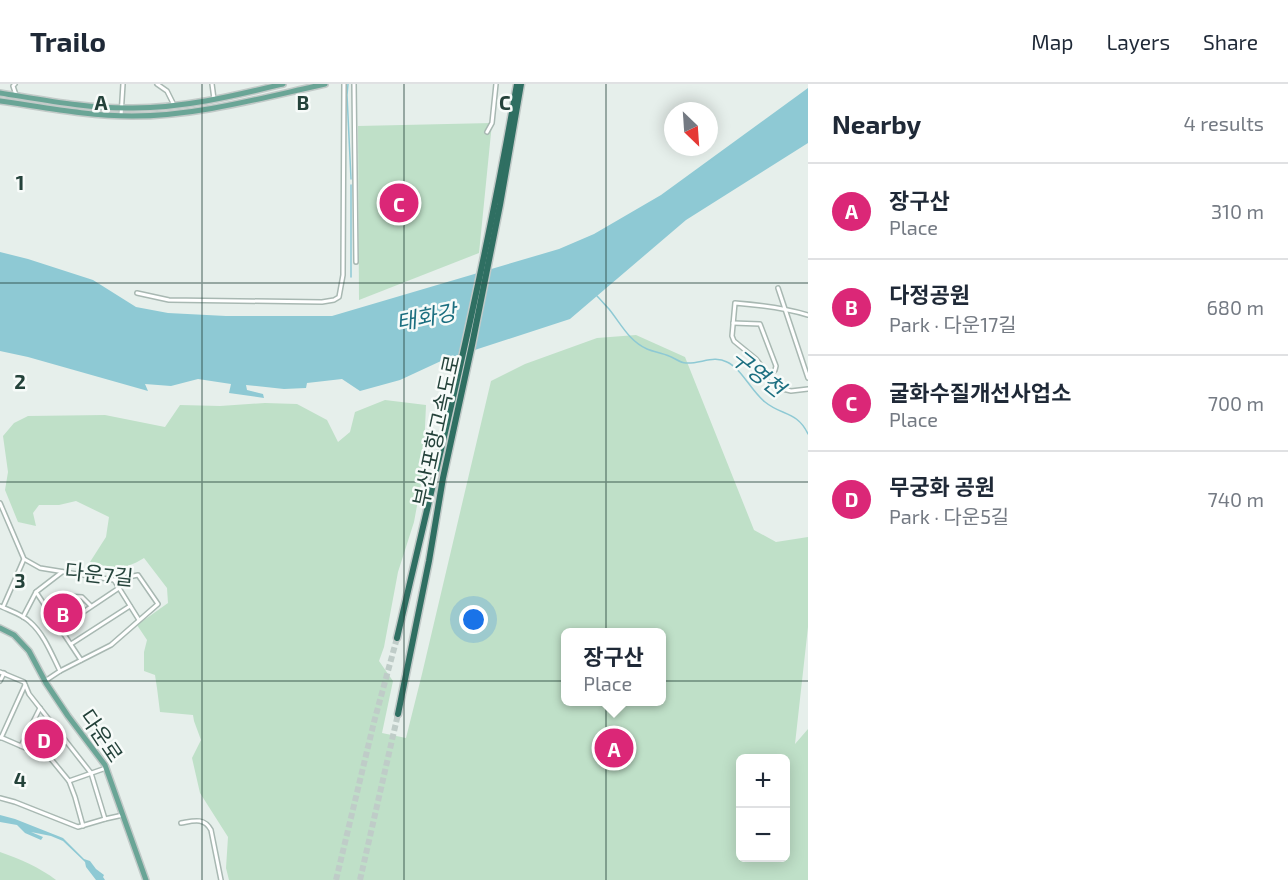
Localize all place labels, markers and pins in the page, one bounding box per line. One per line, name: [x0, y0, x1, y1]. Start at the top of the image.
pin: C: [380, 180, 418, 226]
pin: B: [44, 590, 82, 636]
pin: D: [24, 716, 63, 762]
pin: A: [594, 726, 634, 770]

